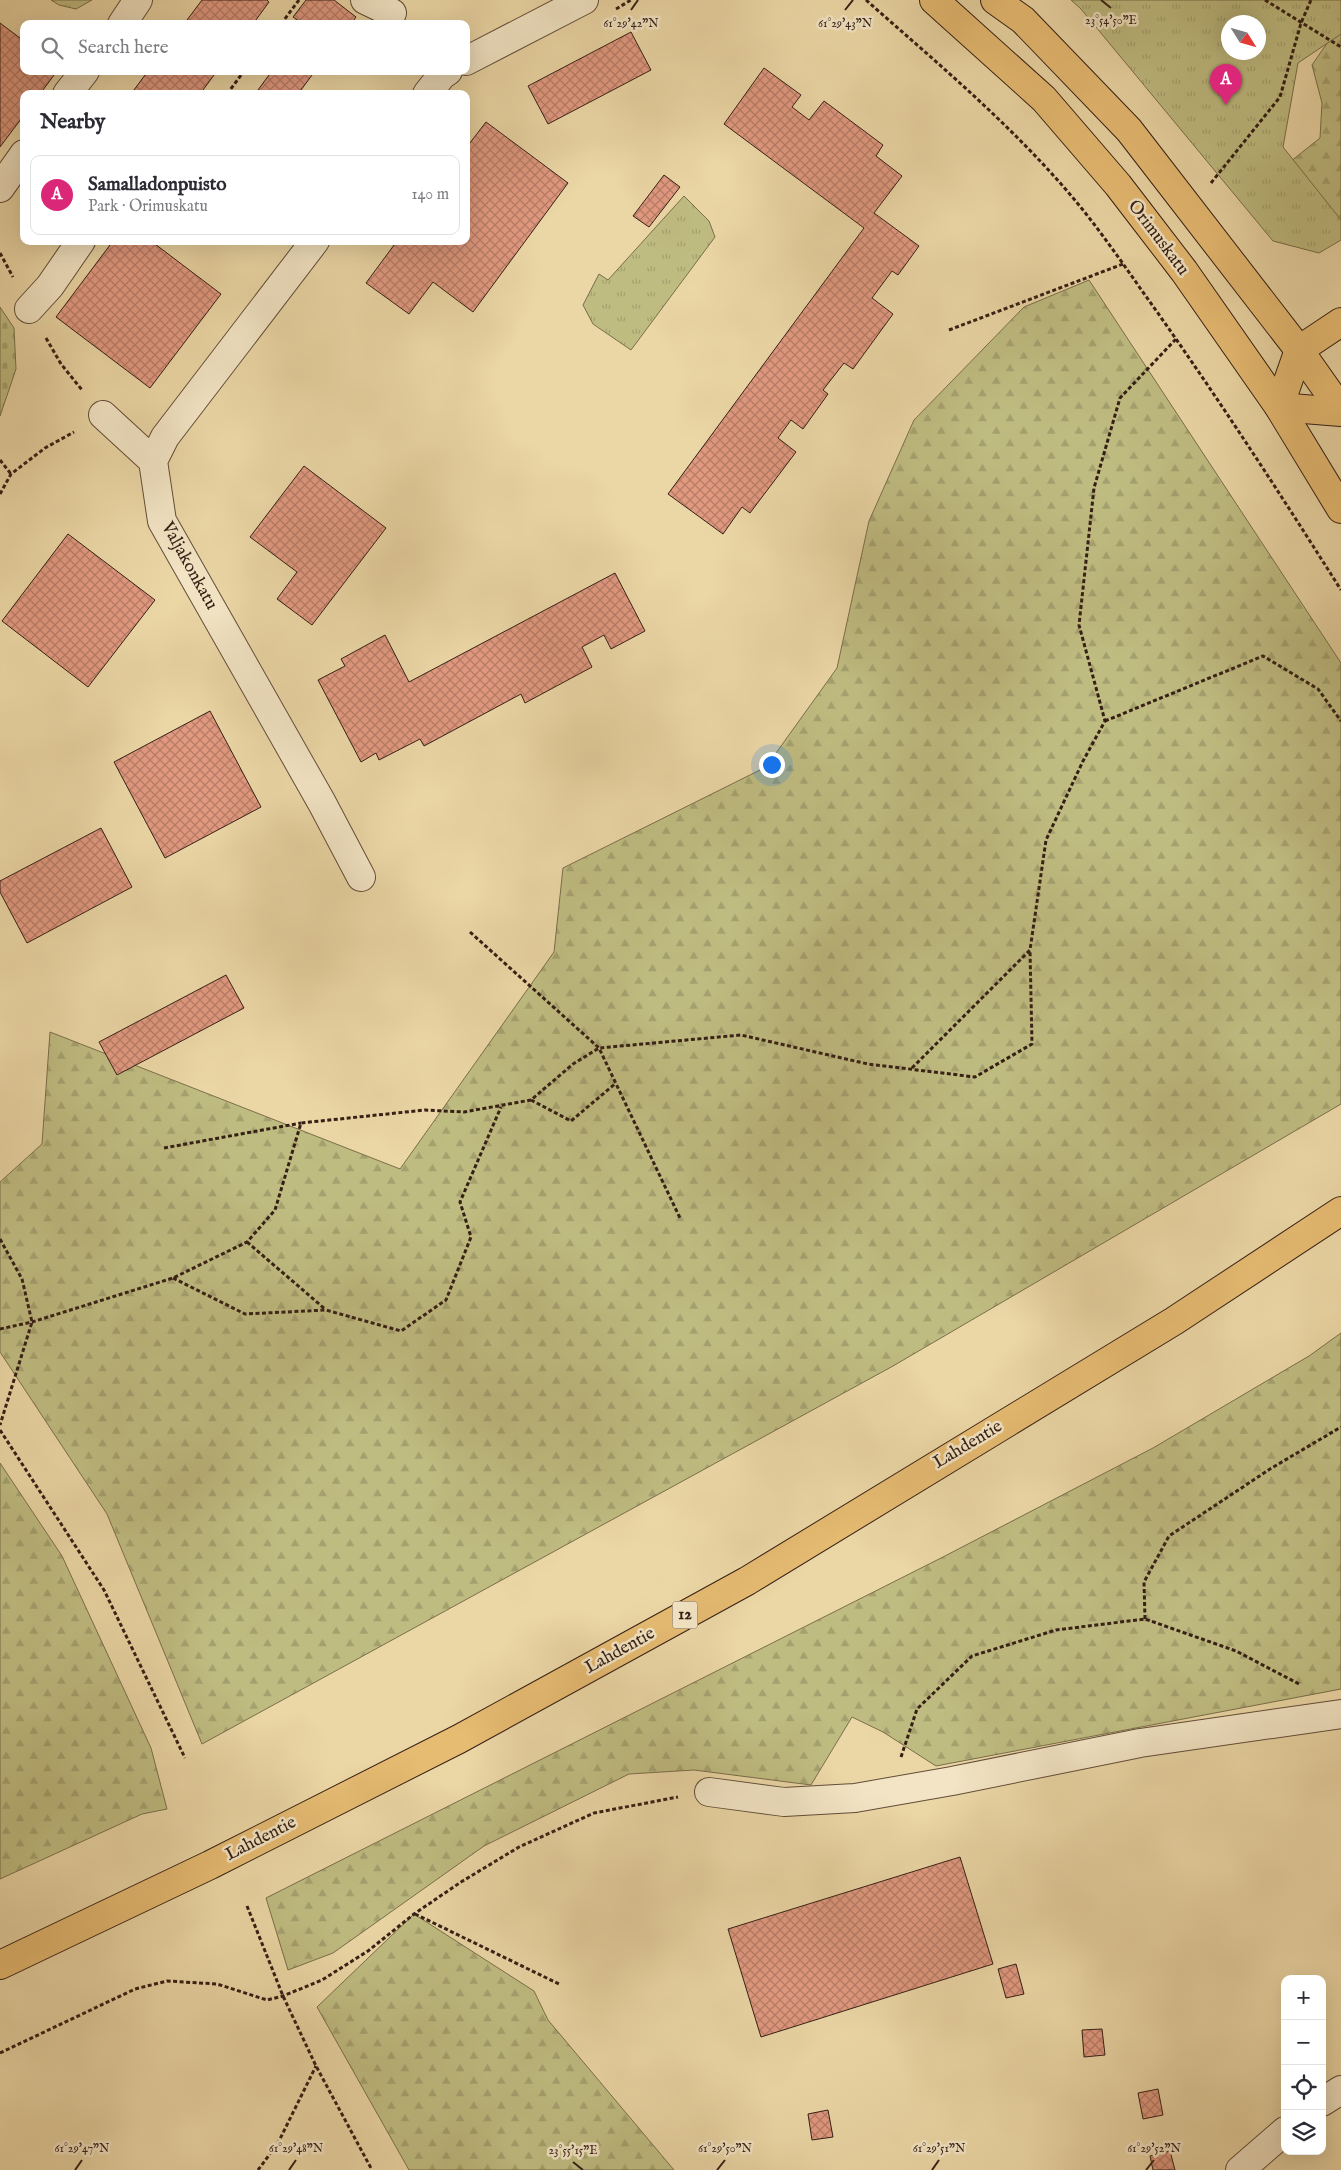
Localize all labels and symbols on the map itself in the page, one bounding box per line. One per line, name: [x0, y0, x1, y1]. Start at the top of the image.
text: 23°54'50"E: [1085, 13, 1137, 28]
north arrow: [1221, 15, 1266, 60]
text: 61°29'42"N: [603, 16, 659, 31]
text: 61°29'43"N: [818, 16, 873, 31]
pin: A: [1210, 64, 1242, 105]
street label: Orimuskatu: [1122, 196, 1194, 280]
street label: Valjakonkatu: [155, 517, 223, 614]
your location: [759, 752, 785, 778]
street label: Lahdentie: [929, 1415, 1007, 1475]
road number: 12: [672, 1602, 698, 1628]
street label: Lahdentie: [581, 1622, 659, 1680]
street label: Lahdentie: [222, 1811, 300, 1867]
text: 61°29'47"N: [55, 2141, 110, 2156]
text: 61°29'48"N: [269, 2141, 324, 2156]
text: 61°29'50"N: [698, 2141, 753, 2156]
text: 61°29'51"N: [913, 2141, 966, 2156]
text: 61°29'52"N: [1127, 2141, 1181, 2156]
text: 23°55'15"E: [548, 2143, 598, 2158]

